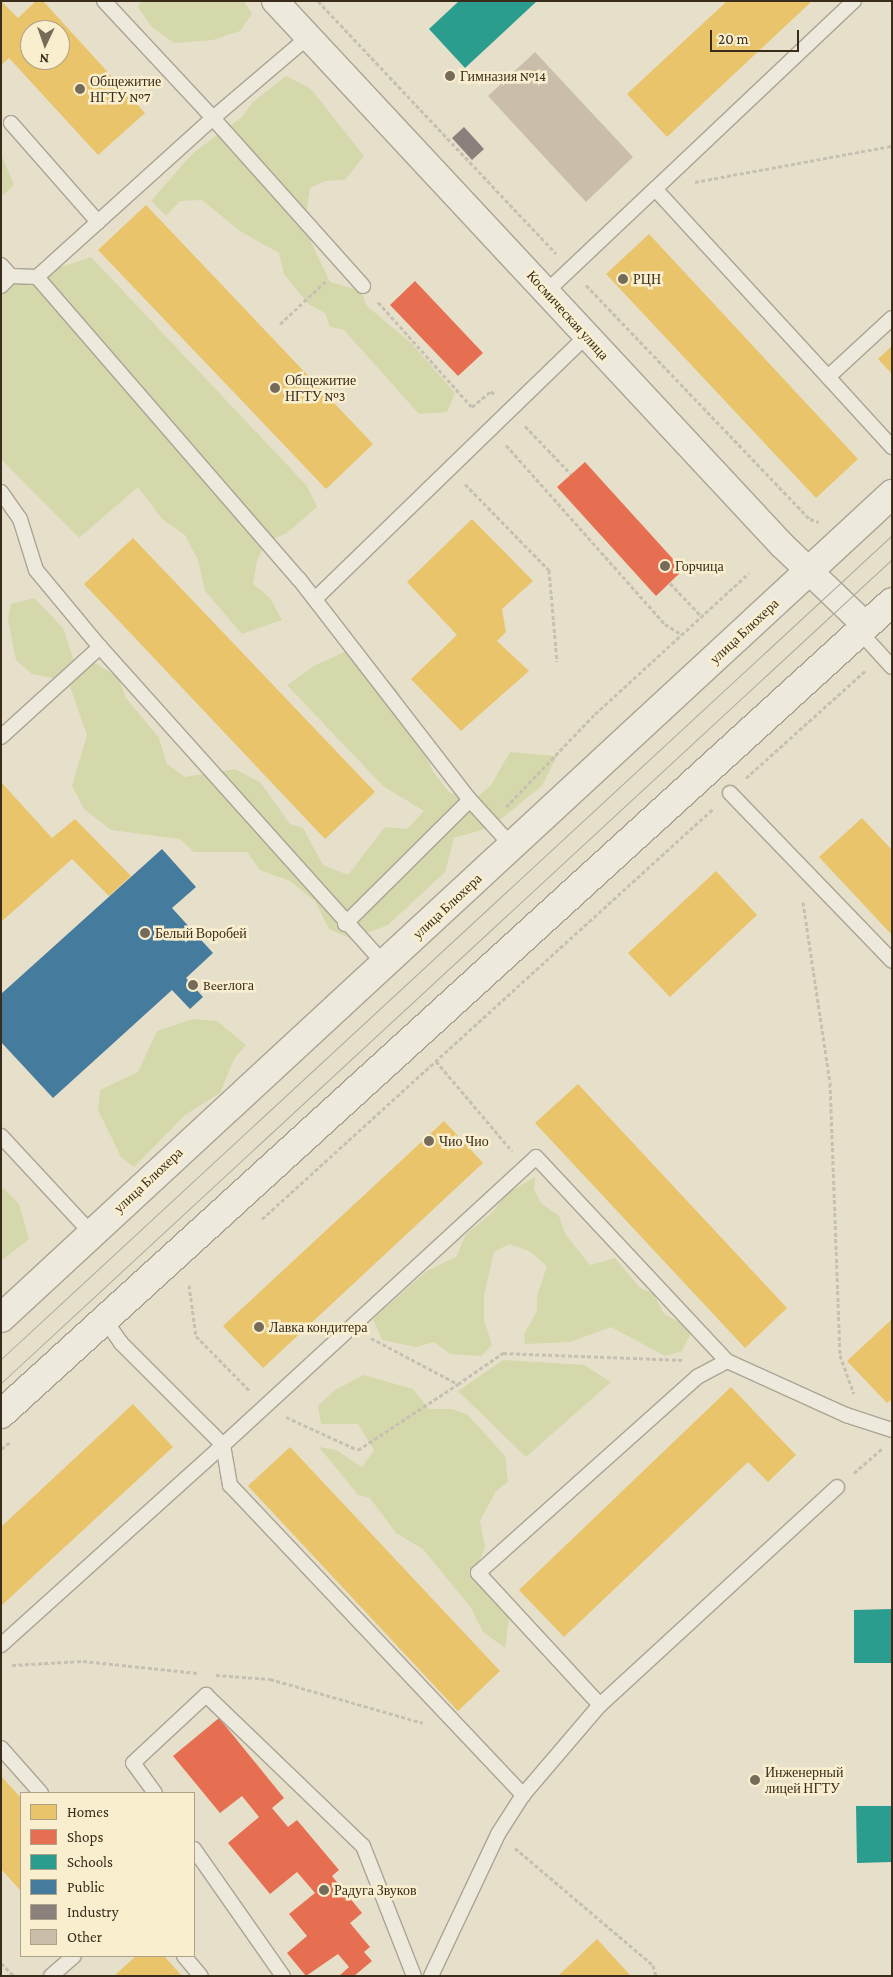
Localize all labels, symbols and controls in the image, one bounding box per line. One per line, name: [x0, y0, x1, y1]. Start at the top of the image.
north arrow: [20, 20, 70, 70]
scale bar: [713, 20, 802, 52]
text: 20 m: [718, 31, 749, 47]
text: N: [39, 51, 49, 67]
place label: Гимназия №14: [460, 68, 546, 84]
marker: Гимназия №14: [444, 70, 456, 82]
place label: Общежитие НГТУ №7: [90, 73, 161, 105]
marker: Общежитие НГТУ №7: [74, 83, 86, 95]
street label: Космическая улица: [523, 267, 613, 363]
place label: РЦН: [633, 271, 661, 287]
marker: РЦН: [617, 273, 629, 285]
place label: Общежитие НГТУ №3: [285, 372, 356, 404]
marker: Общежитие НГТУ №3: [269, 382, 281, 394]
place label: Горчица: [675, 558, 724, 574]
marker: Горчица: [659, 560, 671, 572]
street label: улица Блюхера: [706, 595, 782, 667]
street label: улица Блюхера: [409, 870, 485, 942]
place label: Белый Воробей: [155, 925, 247, 941]
marker: Белый Воробей: [139, 927, 151, 939]
place label: Beerлога: [203, 977, 254, 993]
marker: Beerлога: [187, 979, 199, 991]
place label: Чио Чио: [439, 1133, 489, 1149]
marker: Чио Чио: [423, 1135, 435, 1147]
street label: улица Блюхера: [110, 1144, 186, 1216]
place label: Лавка кондитера: [269, 1319, 367, 1335]
marker: Лавка кондитера: [253, 1321, 265, 1333]
place label: Инженерный лицей НГТУ: [765, 1764, 843, 1796]
marker: Инженерный лицей НГТУ: [749, 1774, 761, 1786]
legend: [20, 1792, 195, 1957]
text: Homes: [67, 1804, 109, 1820]
text: Shops: [67, 1829, 103, 1845]
text: Schools: [67, 1854, 113, 1870]
text: Public: [67, 1879, 104, 1895]
place label: Радуга Звуков: [334, 1882, 417, 1898]
marker: Радуга Звуков: [318, 1884, 330, 1896]
text: Industry: [67, 1904, 119, 1920]
text: Other: [67, 1929, 102, 1945]

